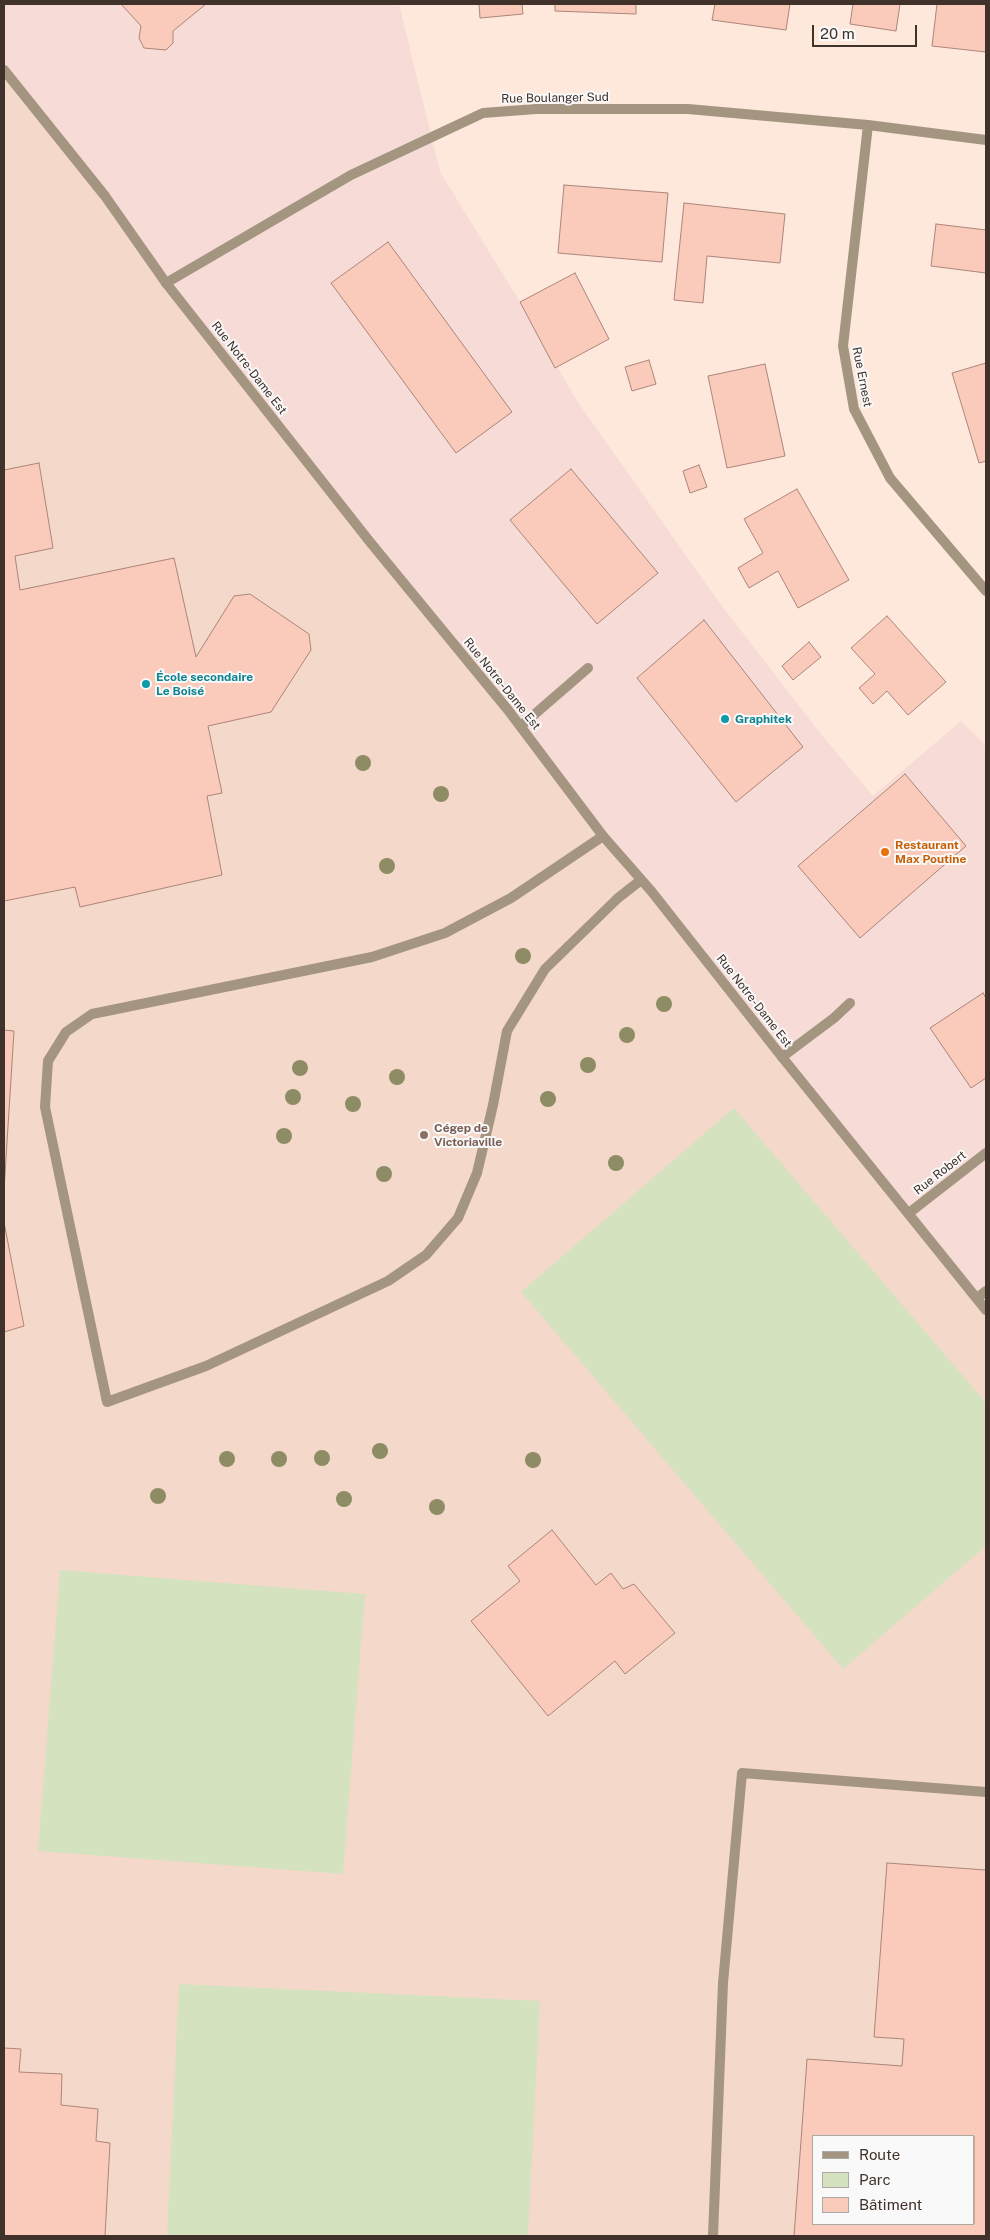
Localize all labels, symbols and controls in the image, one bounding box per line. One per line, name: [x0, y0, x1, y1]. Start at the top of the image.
scale bar: [815, 15, 920, 47]
text: 20 m: [820, 25, 855, 42]
street label: Rue Boulanger Sud: [501, 90, 609, 106]
street label: Rue Notre-Dame Est: [208, 319, 290, 417]
street label: Rue Ernest: [849, 346, 875, 408]
street label: Rue Notre-Dame Est: [461, 635, 543, 733]
place label: École secondaire Le Boisé: [156, 670, 253, 698]
marker: École secondaire Le Boisé: [140, 678, 152, 690]
place label: Graphitek: [735, 712, 792, 726]
marker: Graphitek: [719, 713, 731, 725]
place label: Restaurant Max Poutine: [895, 838, 966, 866]
marker: Restaurant Max Poutine: [879, 846, 891, 858]
street label: Rue Notre-Dame Est: [713, 952, 795, 1050]
place label: Cégep de Victoriaville: [434, 1121, 502, 1149]
marker: Cégep de Victoriaville: [418, 1129, 430, 1141]
street label: Rue Robert: [911, 1148, 969, 1198]
legend: [812, 2135, 975, 2225]
text: Route: [859, 2146, 900, 2163]
text: Parc: [859, 2171, 891, 2188]
text: Bâtiment: [859, 2196, 922, 2213]

